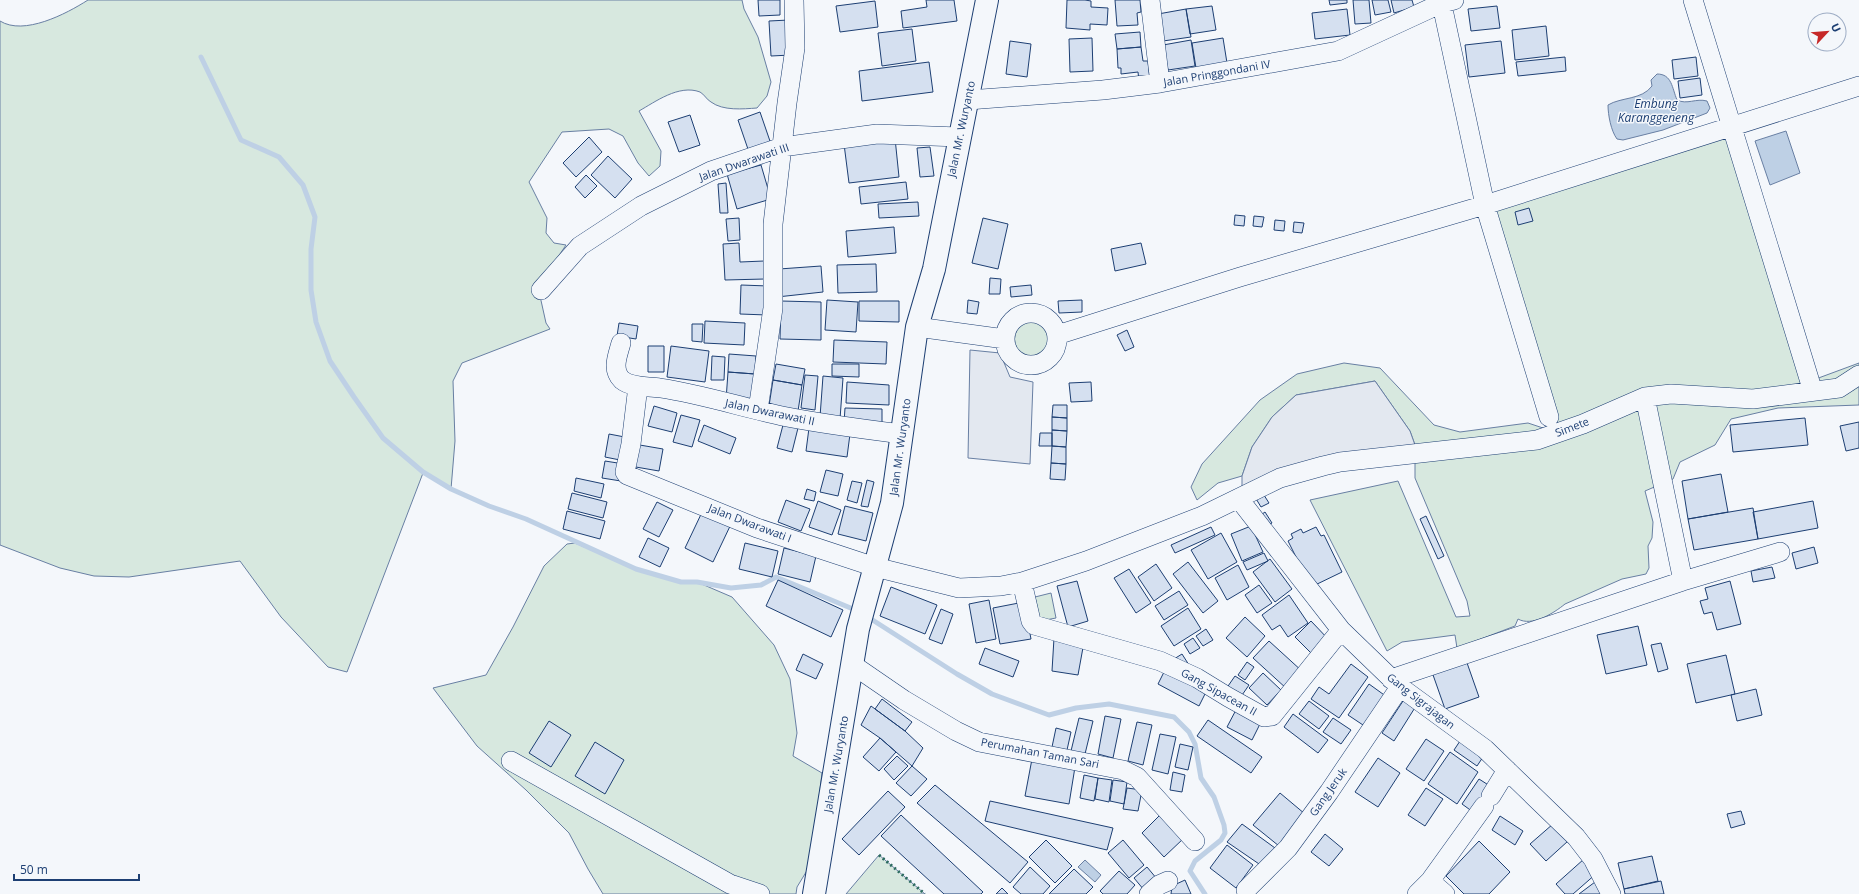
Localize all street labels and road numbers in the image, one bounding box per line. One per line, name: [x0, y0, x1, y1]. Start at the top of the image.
street label: Jalan Pringgondani IV: [1161, 56, 1272, 89]
street label: Jalan Mr. Wuryanto: [943, 79, 978, 179]
street label: Jalan Dwarawati III: [696, 139, 791, 184]
street label: Jalan Dwarawati II: [723, 394, 816, 428]
street label: Jalan Mr. Wuryanto: [885, 397, 914, 497]
street label: Simete: [1553, 413, 1591, 440]
street label: Jalan Dwarawati I: [705, 499, 794, 545]
street label: Gang Sipacean II: [1179, 664, 1260, 719]
street label: Gang Sigrajagan: [1384, 669, 1459, 732]
street label: Jalan Mr. Wuryanto: [819, 714, 851, 814]
street label: Perumahan Taman Sari: [980, 734, 1101, 771]
street label: Gang Jeruk: [1305, 764, 1350, 819]

